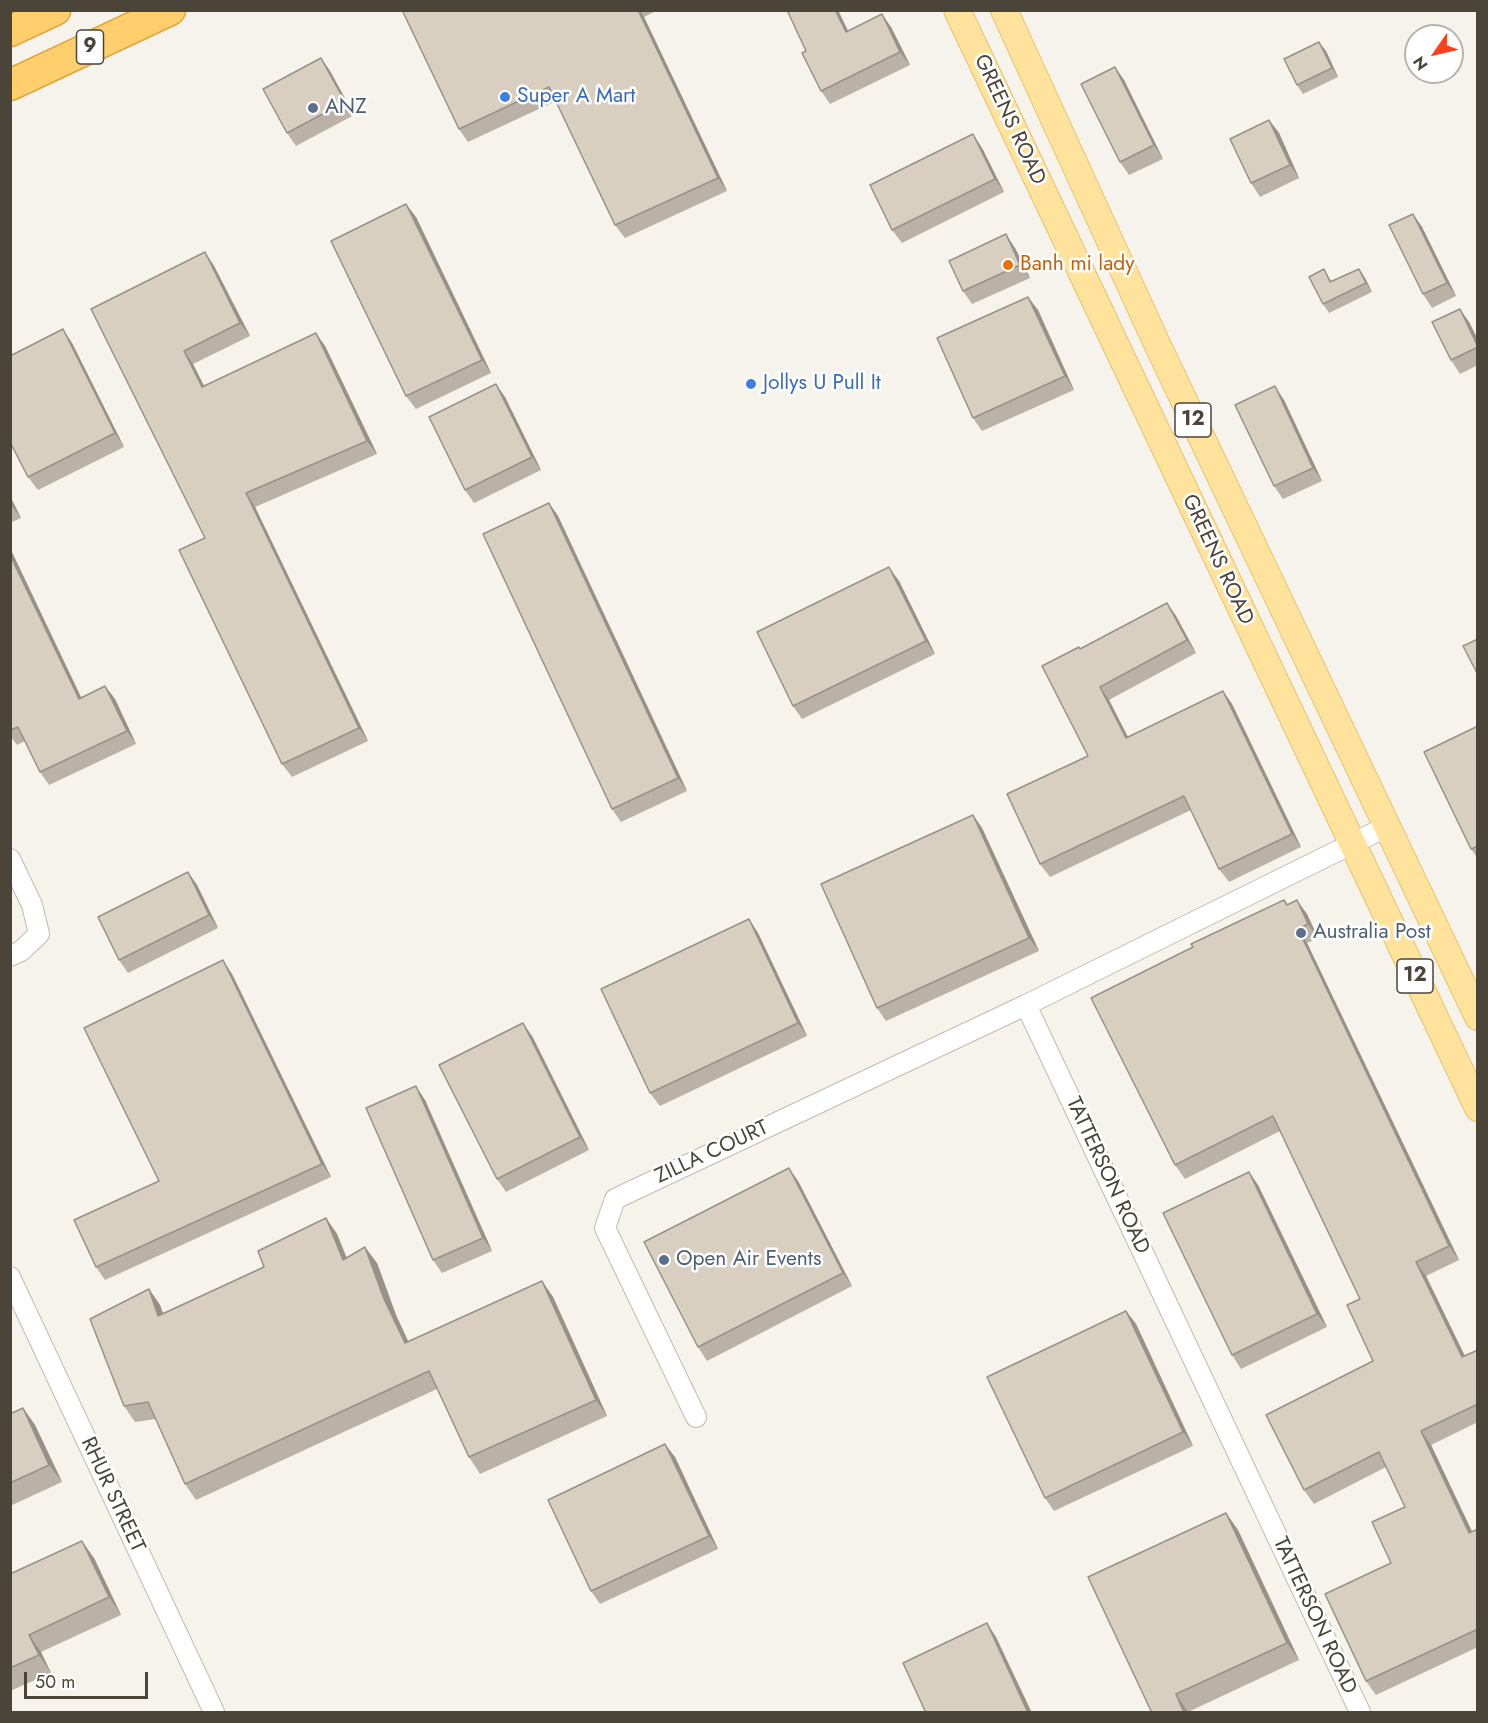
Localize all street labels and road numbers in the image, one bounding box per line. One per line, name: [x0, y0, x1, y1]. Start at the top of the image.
road number: 9: [76, 30, 104, 64]
street label: GREENS ROAD: [968, 51, 1050, 189]
road number: 12: [1175, 403, 1211, 437]
street label: GREENS ROAD: [1176, 491, 1258, 629]
road number: 12: [1397, 959, 1433, 993]
street label: TATTERSON ROAD: [1060, 1094, 1154, 1258]
street label: ZILLA COURT: [651, 1116, 773, 1190]
street label: RHUR STREET: [74, 1434, 150, 1556]
street label: TATTERSON ROAD: [1267, 1534, 1361, 1698]

